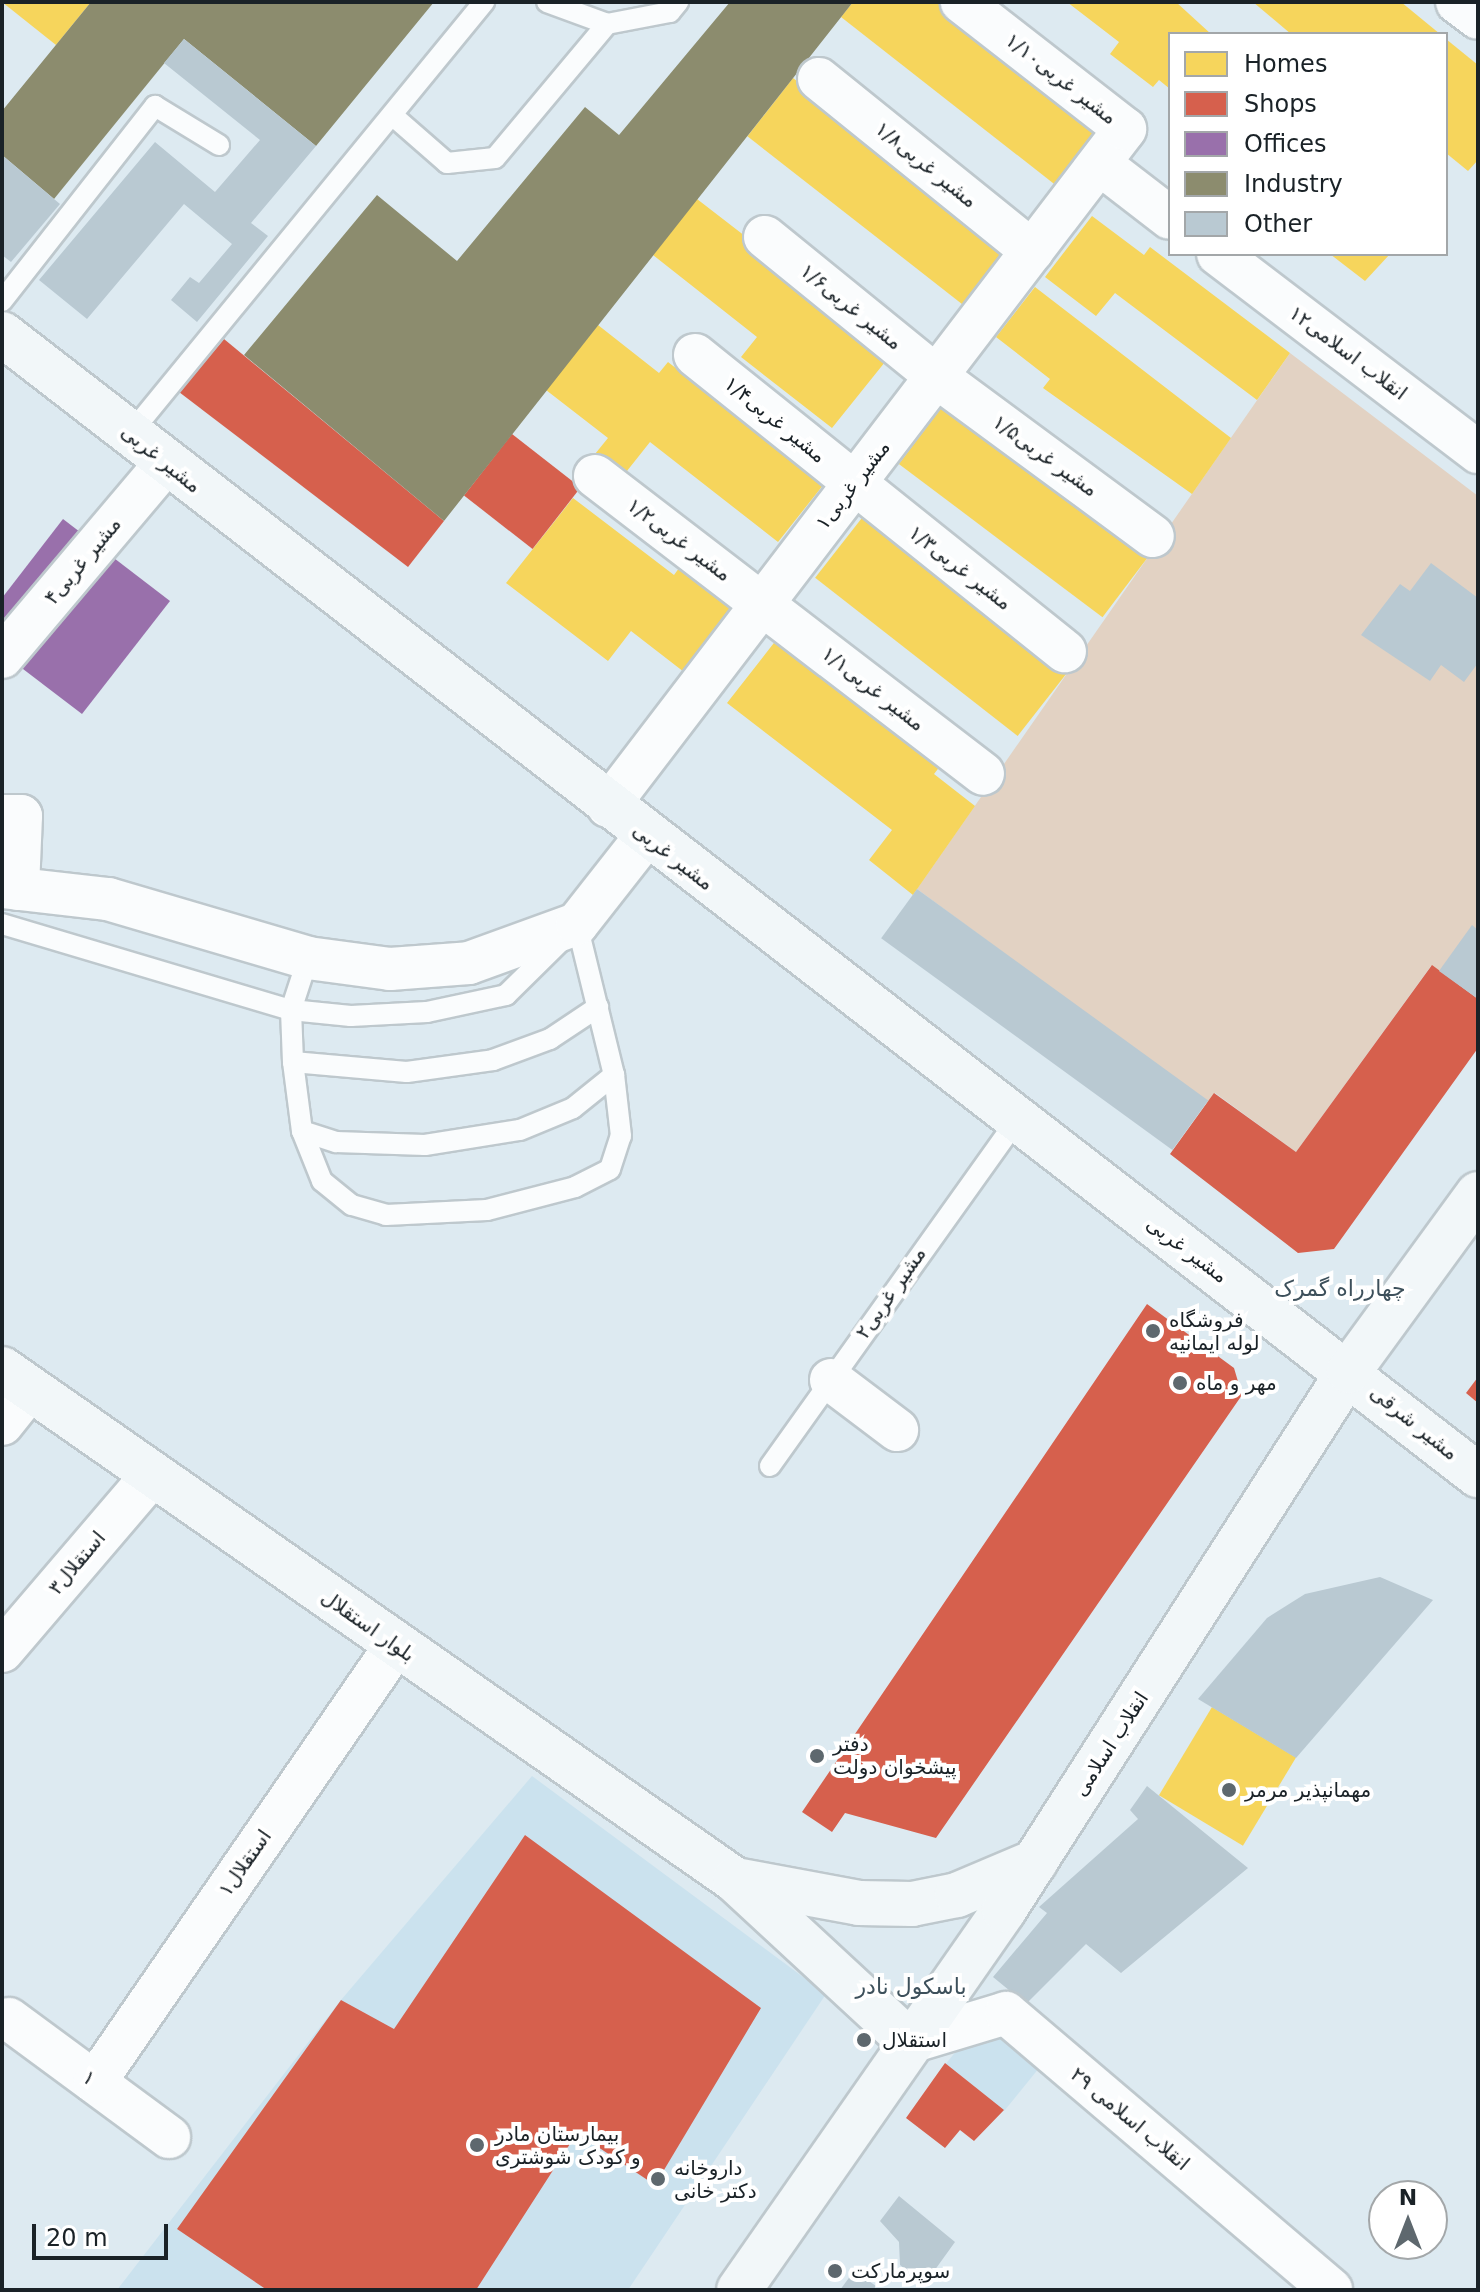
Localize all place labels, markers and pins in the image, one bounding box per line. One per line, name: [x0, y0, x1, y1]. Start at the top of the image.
place label: فروشگاه لوله ایمانیه: [1169, 1308, 1260, 1355]
marker: فروشگاه لوله ایمانیه: [1144, 1322, 1162, 1340]
place label: مهر و ماه: [1196, 1371, 1277, 1395]
marker: مهر و ماه: [1171, 1374, 1189, 1392]
place label: دفتر پیشخوان دولت: [833, 1732, 957, 1779]
marker: دفتر پیشخوان دولت: [808, 1747, 826, 1765]
place label: مهمانپذیر مرمر: [1245, 1778, 1371, 1802]
marker: مهمانپذیر مرمر: [1220, 1781, 1238, 1799]
place label: استقلال: [882, 2028, 947, 2052]
marker: استقلال: [853, 2029, 875, 2051]
place label: بیمارستان مادر و کودک شوشتری: [495, 2122, 641, 2169]
marker: بیمارستان مادر و کودک شوشتری: [466, 2134, 488, 2156]
place label: داروخانه دکتر خانی: [674, 2156, 757, 2203]
marker: داروخانه دکتر خانی: [649, 2170, 667, 2188]
place label: سوپرمارکت: [851, 2259, 950, 2283]
marker: سوپرمارکت: [826, 2262, 844, 2280]

